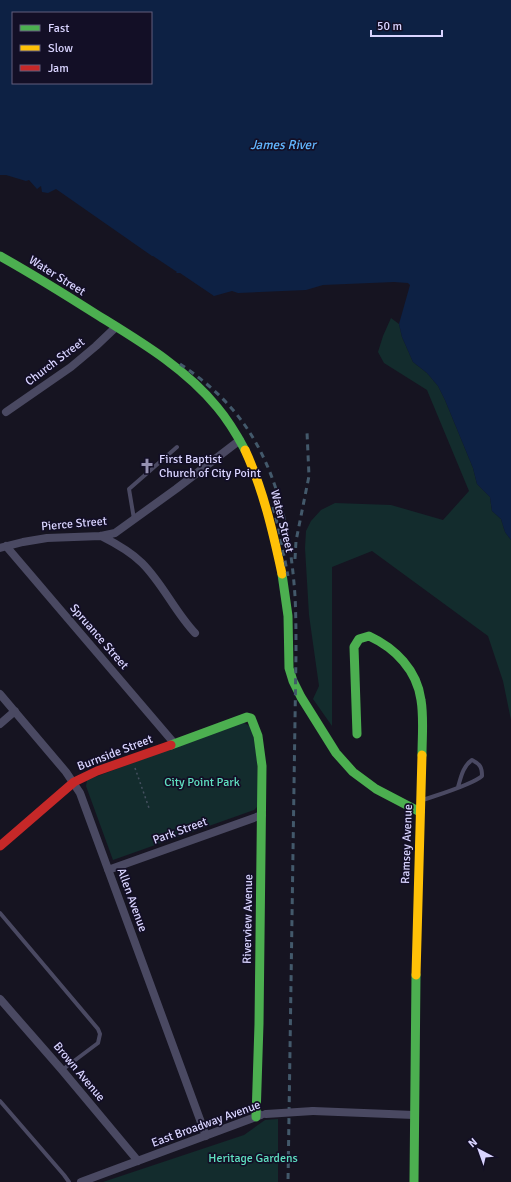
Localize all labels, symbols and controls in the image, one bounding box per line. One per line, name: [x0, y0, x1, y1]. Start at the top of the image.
legend: [12, 12, 152, 84]
scale bar: [371, 12, 442, 38]
text: 50 m: [377, 19, 402, 34]
text: Fast: [48, 21, 69, 36]
text: Slow: [48, 41, 73, 56]
text: Jam: [48, 61, 69, 76]
water label: James River: [250, 137, 318, 153]
street label: Water Street: [26, 253, 88, 299]
street label: Church Street: [22, 335, 88, 389]
place label: First Baptist Church of City Point: [159, 452, 261, 481]
church icon: First Baptist Church of City Point: [138, 457, 156, 475]
street label: Water Street: [267, 488, 297, 554]
street label: Pierce Street: [41, 514, 107, 534]
street label: Spruance Street: [66, 601, 132, 673]
street label: Burnside Street: [75, 732, 155, 774]
park label: City Point Park: [164, 775, 240, 790]
street label: Ramsey Avenue: [398, 804, 416, 884]
street label: Park Street: [151, 814, 209, 848]
street label: Allen Avenue: [114, 866, 150, 934]
street label: Riverview Avenue: [240, 874, 256, 964]
street label: Brown Avenue: [50, 1039, 108, 1105]
street label: East Broadway Avenue: [149, 1097, 263, 1151]
north arrow: [459, 1130, 499, 1170]
text: N: [466, 1135, 480, 1150]
park label: Heritage Gardens: [208, 1151, 298, 1166]

